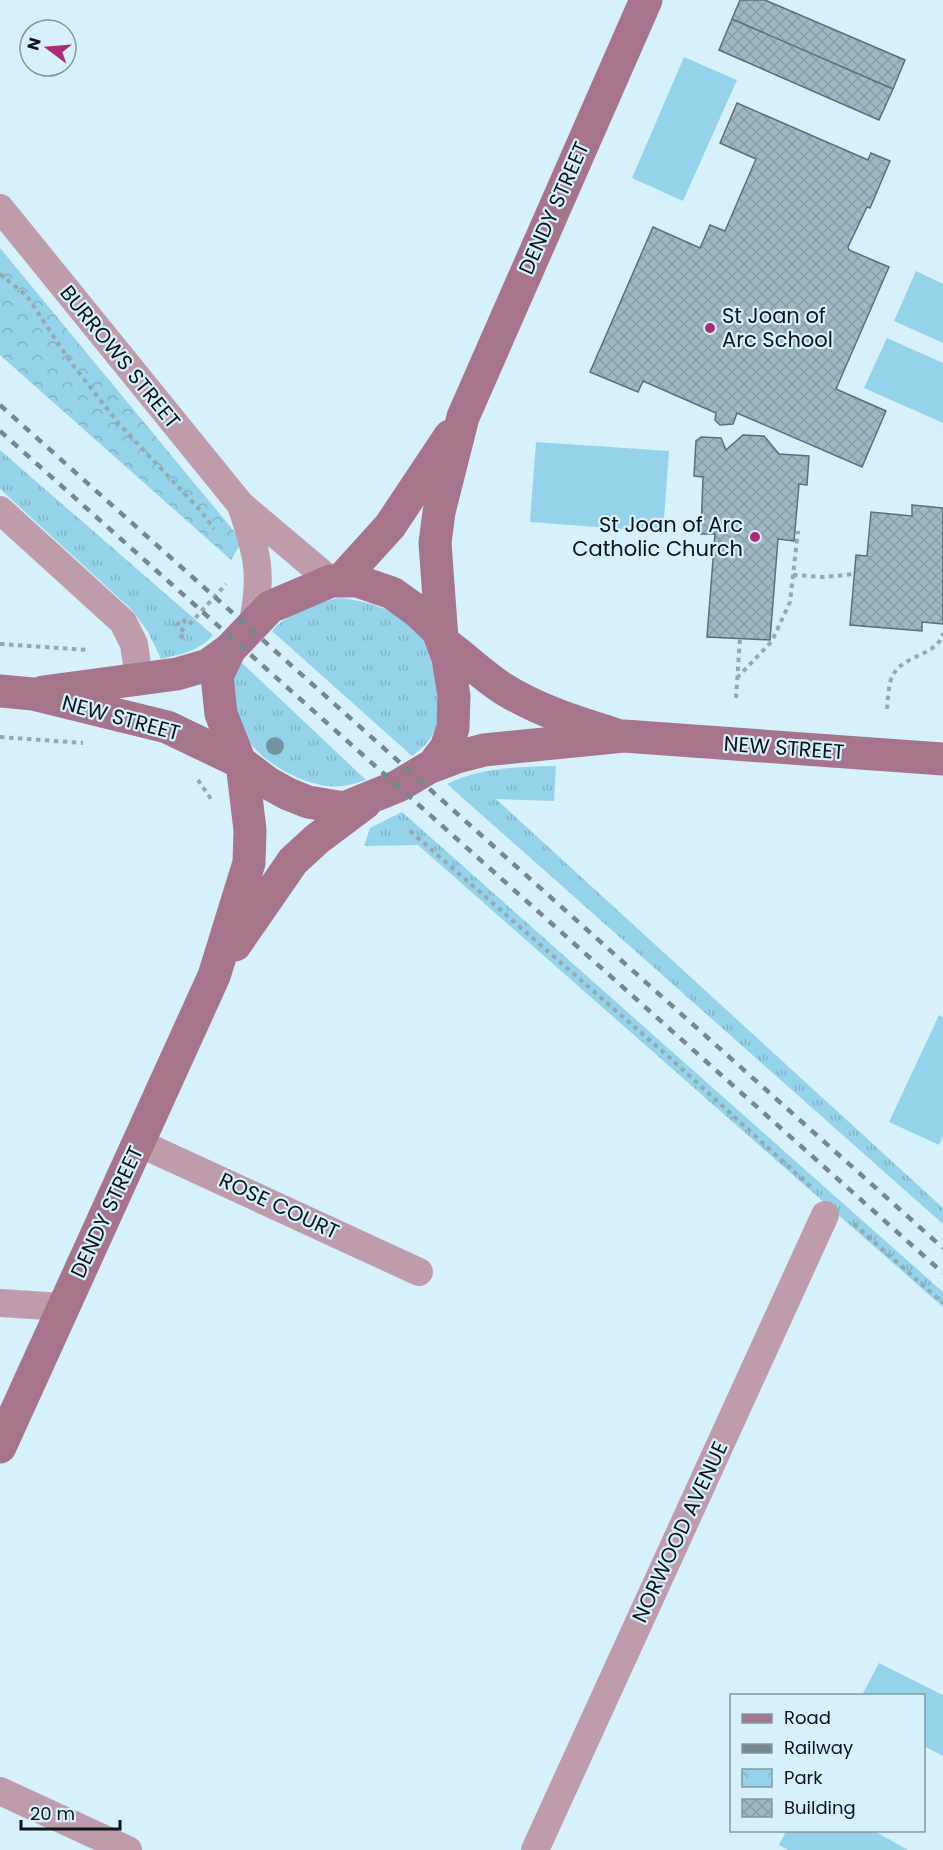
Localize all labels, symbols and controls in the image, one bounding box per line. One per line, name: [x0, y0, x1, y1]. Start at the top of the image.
north arrow: [18, 18, 78, 78]
text: N: [21, 35, 47, 53]
street label: DENDY STREET: [511, 137, 596, 279]
street label: BURROWS STREET: [53, 279, 187, 435]
place label: St Joan of Arc School: [722, 301, 833, 354]
marker: St Joan of Arc School: [703, 321, 717, 335]
place label: St Joan of Arc Catholic Church: [572, 510, 743, 563]
marker: St Joan of Arc Catholic Church: [748, 530, 762, 544]
street label: NEW STREET: [59, 688, 183, 747]
street label: NEW STREET: [723, 729, 845, 766]
street label: DENDY STREET: [63, 1141, 150, 1282]
street label: ROSE COURT: [215, 1165, 344, 1246]
street label: NORWOOD AVENUE: [625, 1436, 734, 1627]
legend: [730, 1694, 925, 1832]
text: Road: [784, 1705, 831, 1730]
text: Railway: [784, 1735, 853, 1760]
text: Park: [784, 1765, 823, 1790]
scale bar: [21, 1793, 120, 1831]
text: Building: [784, 1795, 856, 1820]
text: 20 m: [30, 1801, 75, 1826]

